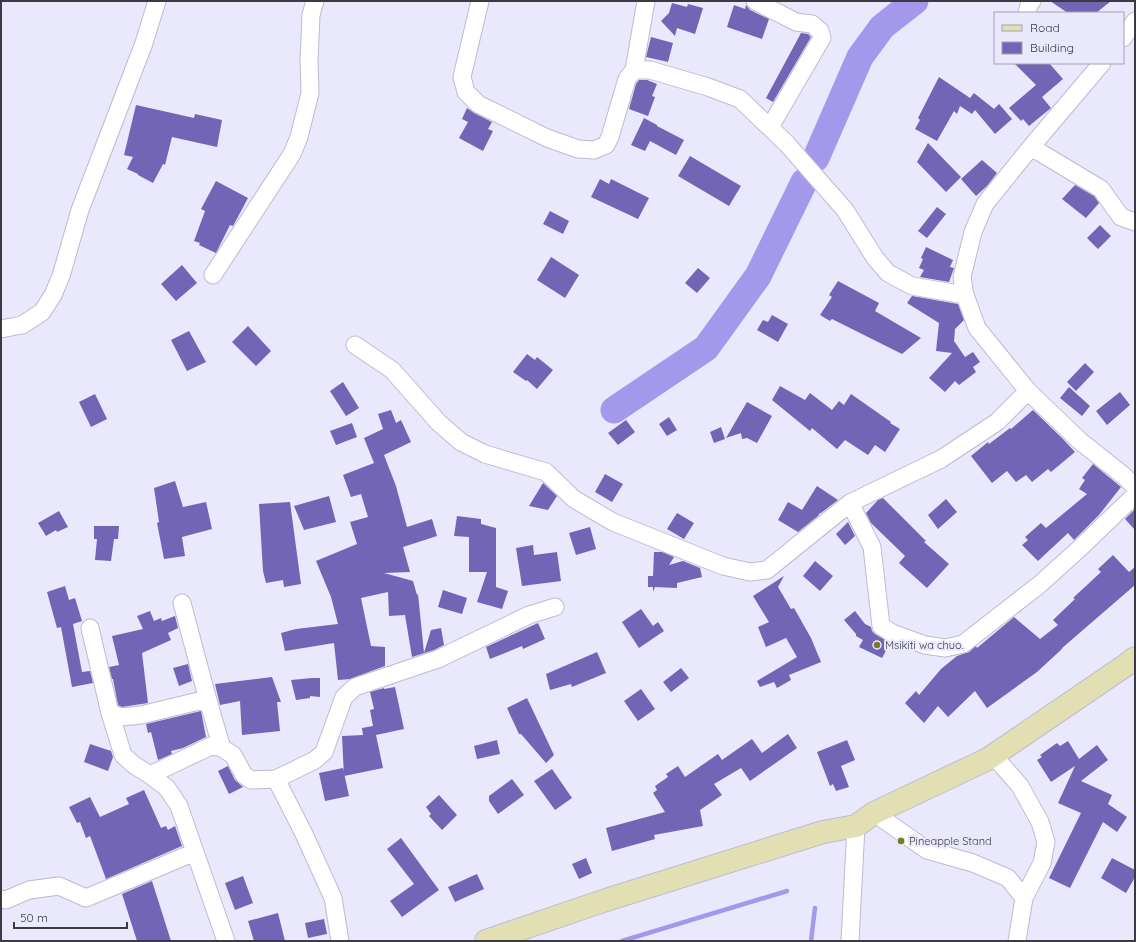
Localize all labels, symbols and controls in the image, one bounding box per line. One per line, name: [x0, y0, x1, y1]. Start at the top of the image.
legend: [994, 12, 1124, 64]
text: Road: [1030, 20, 1060, 35]
text: Building: [1030, 40, 1074, 55]
place label: Msikiti wa chuo.: [885, 638, 964, 652]
marker: Msikiti wa chuo.: [872, 640, 882, 650]
place label: Pineapple Stand: [909, 834, 992, 848]
marker: Pineapple Stand: [896, 836, 906, 846]
scale bar: [14, 904, 127, 930]
text: 50 m: [20, 910, 48, 925]

